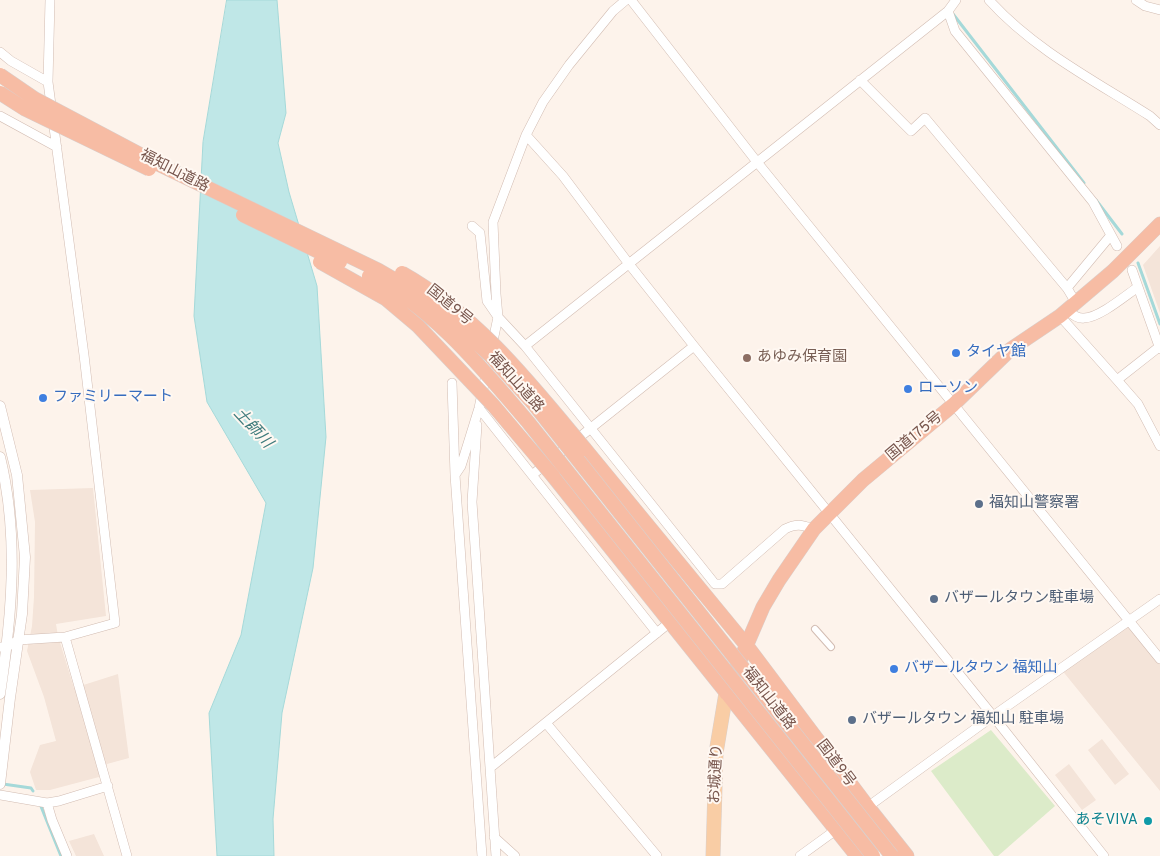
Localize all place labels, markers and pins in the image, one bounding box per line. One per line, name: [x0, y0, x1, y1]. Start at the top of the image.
place label: タイヤ館: [966, 344, 1026, 362]
marker: タイヤ館: [950, 347, 962, 359]
place label: あゆみ保育園: [757, 349, 847, 367]
marker: あゆみ保育園: [741, 352, 753, 364]
place label: ローソン: [918, 380, 978, 398]
marker: ローソン: [902, 383, 914, 395]
place label: ファミリーマート: [53, 389, 173, 407]
marker: ファミリーマート: [37, 392, 49, 404]
place label: 福知山警察署: [989, 495, 1079, 513]
marker: 福知山警察署: [973, 498, 985, 510]
place label: バザールタウン駐車場: [944, 590, 1094, 608]
marker: バザールタウン駐車場: [928, 593, 940, 605]
place label: バザールタウン 福知山: [904, 660, 1058, 678]
marker: バザールタウン 福知山: [888, 663, 900, 675]
place label: バザールタウン 福知山 駐車場: [862, 711, 1064, 729]
marker: バザールタウン 福知山 駐車場: [846, 714, 858, 726]
place label: あそVIVA: [1075, 812, 1138, 830]
marker: あそVIVA: [1142, 815, 1154, 827]

